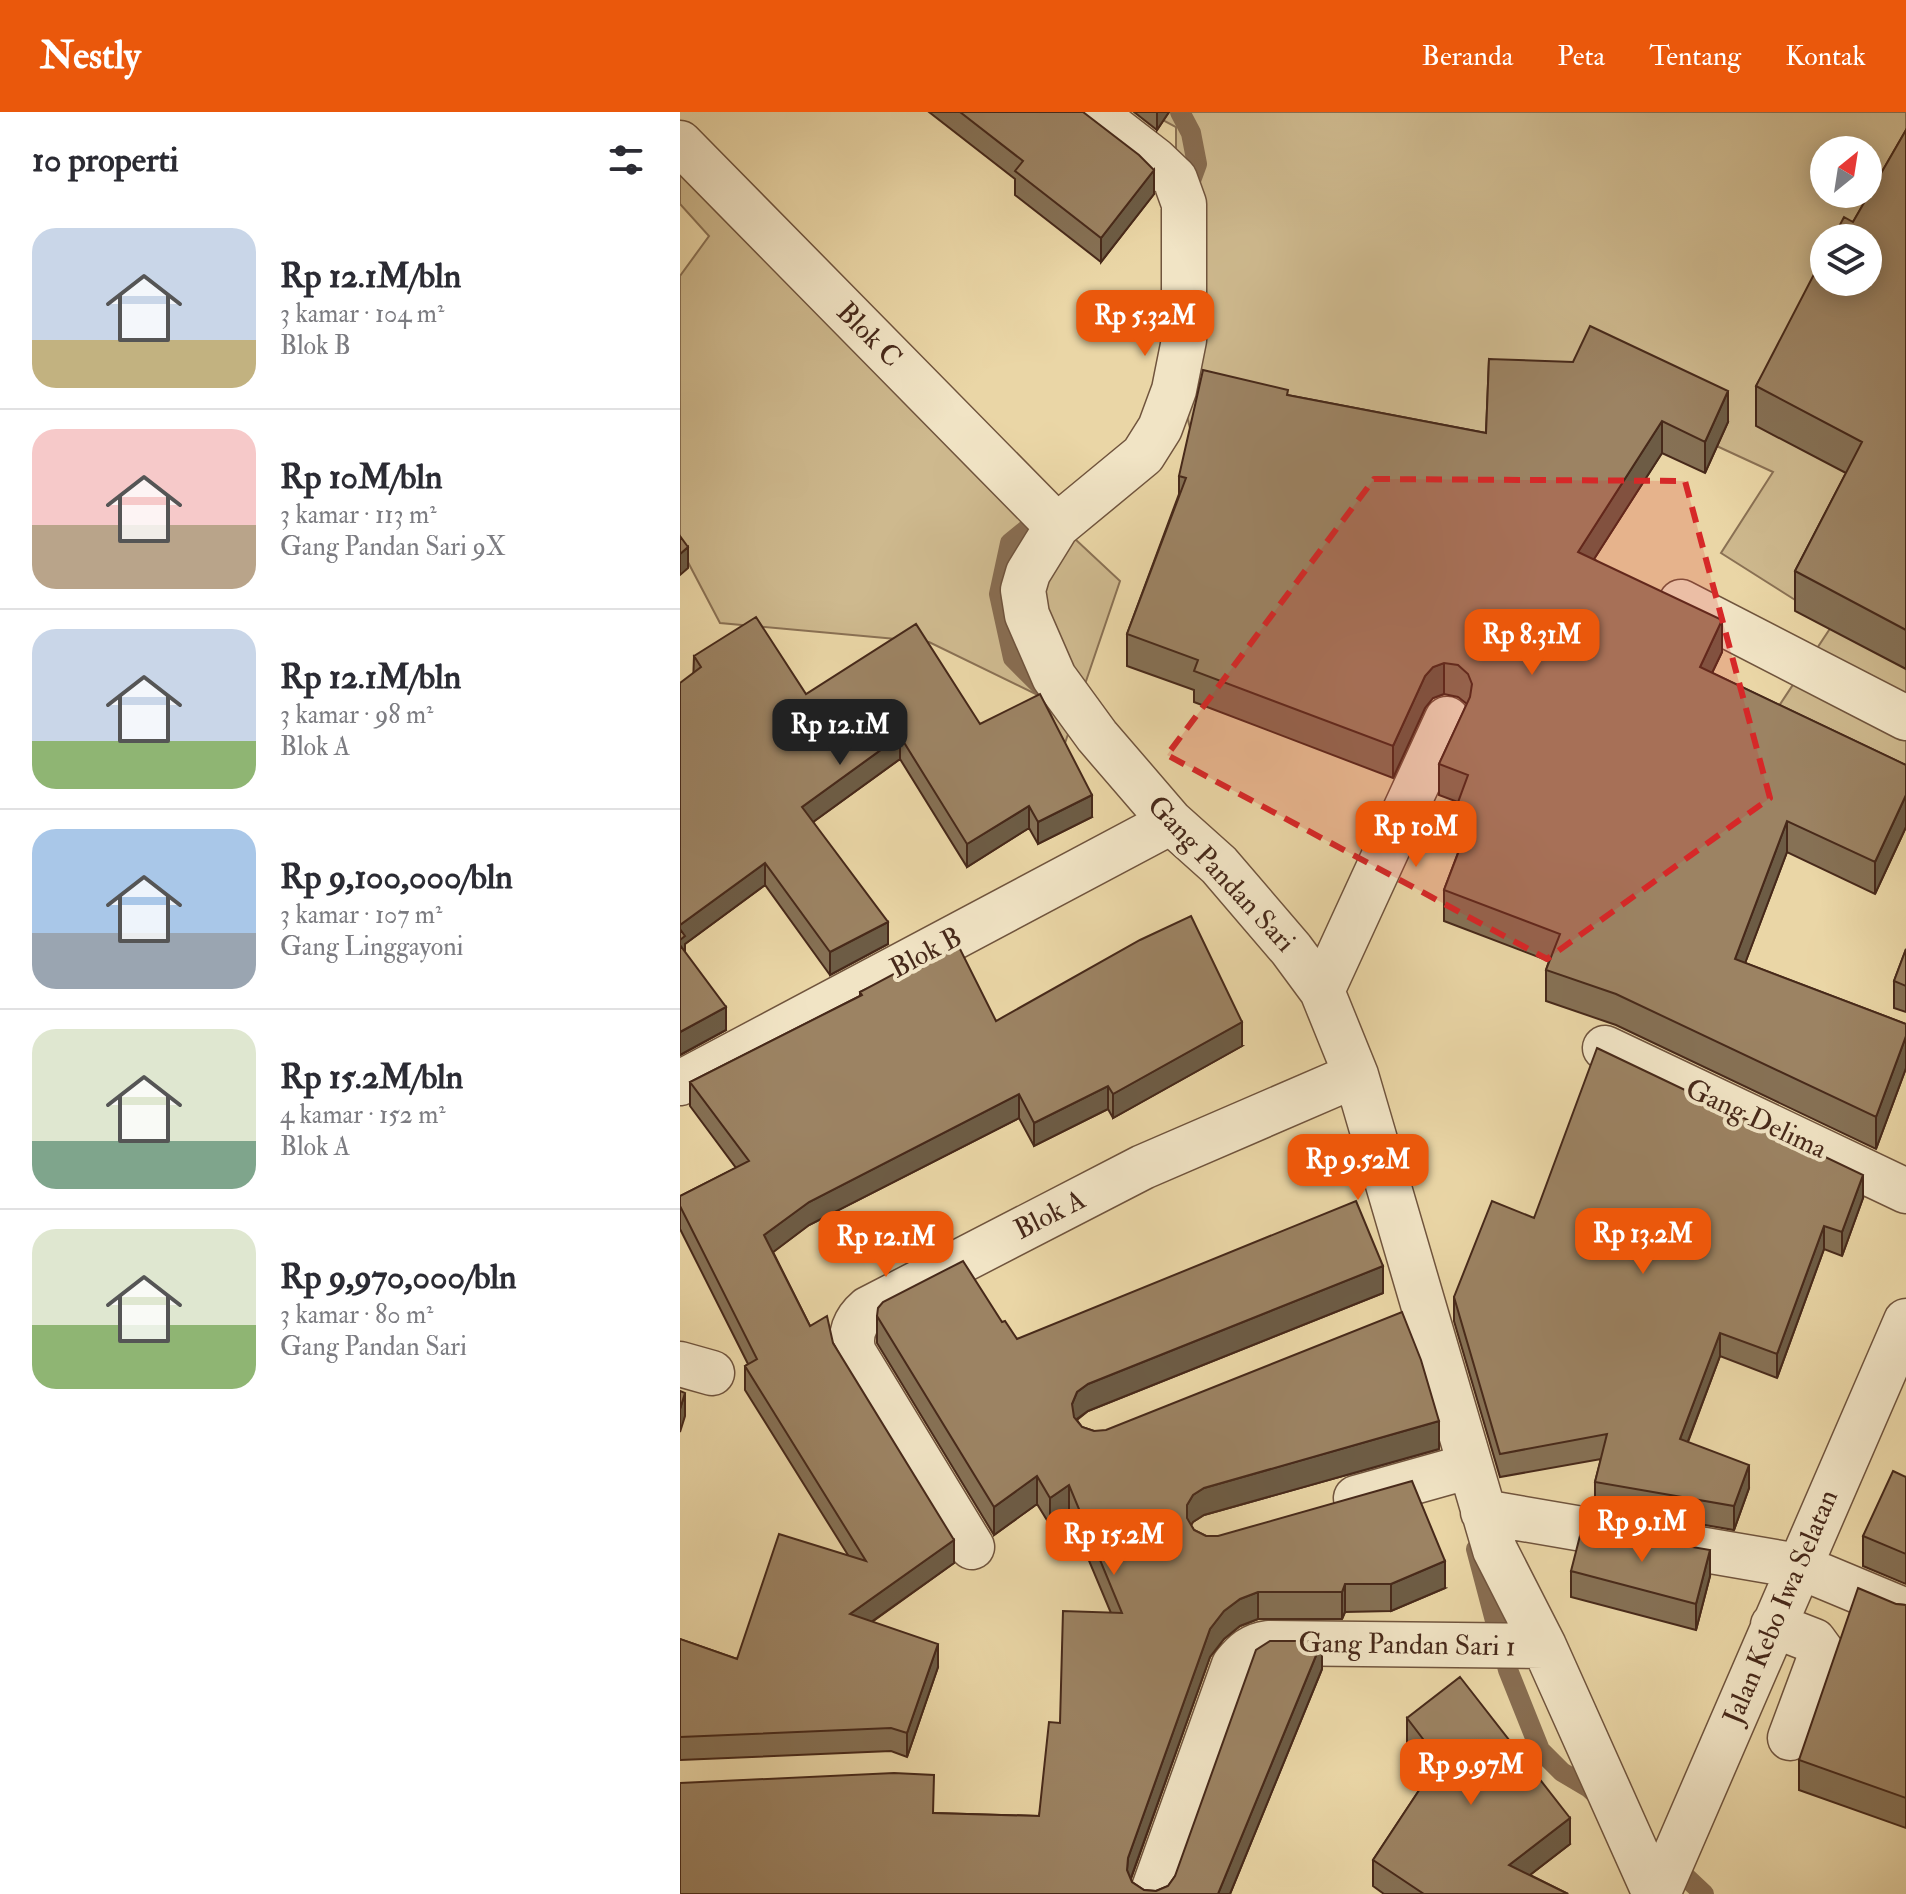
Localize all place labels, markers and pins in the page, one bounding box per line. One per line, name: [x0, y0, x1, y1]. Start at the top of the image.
pin: Rp 5.32M: [1062, 290, 1228, 358]
pin: Rp 8.31M: [1449, 609, 1615, 677]
pin: Rp 12.1M: [757, 699, 923, 767]
pin: Rp 10M: [1351, 801, 1481, 869]
pin: Rp 9.52M: [1275, 1134, 1441, 1202]
pin: Rp 13.2M: [1560, 1208, 1726, 1276]
pin: Rp 12.1M: [803, 1211, 969, 1279]
pin: Rp 9.1M: [1568, 1496, 1716, 1564]
pin: Rp 15.2M: [1031, 1509, 1197, 1577]
pin: Rp 9.97M: [1388, 1739, 1554, 1807]

